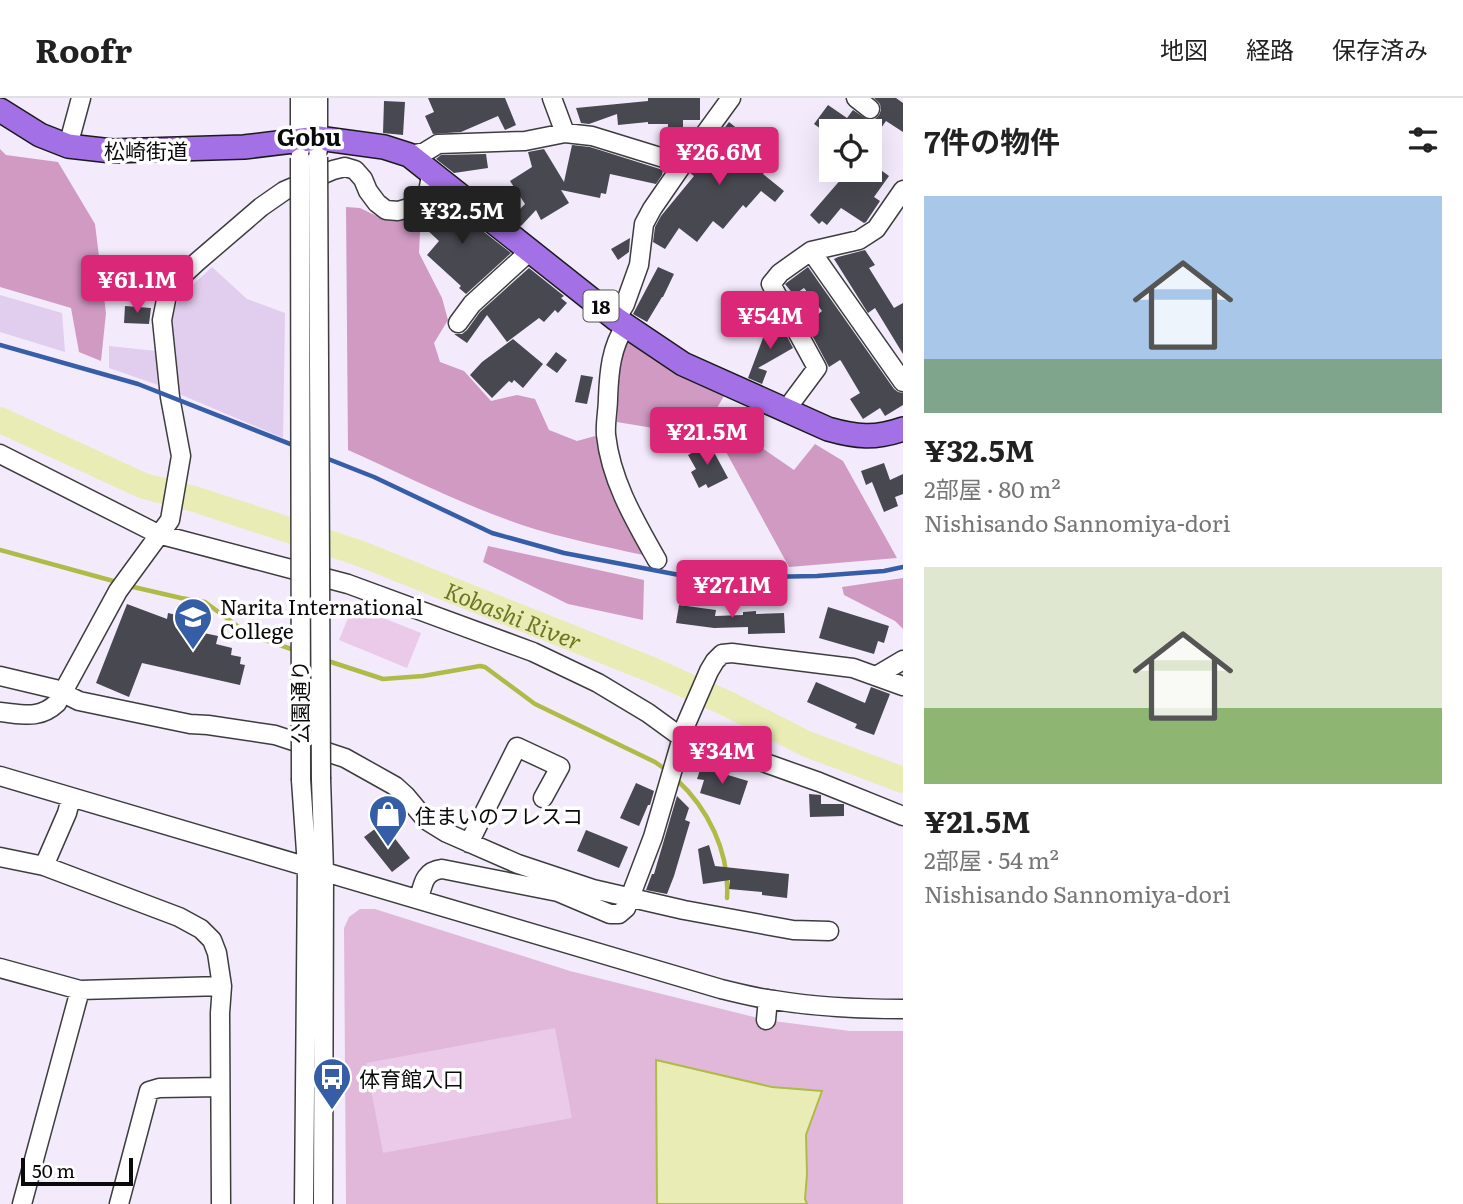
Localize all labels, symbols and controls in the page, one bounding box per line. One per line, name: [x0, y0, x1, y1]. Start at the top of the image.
text: Roofr: [35, 24, 132, 73]
text: 地図: [1160, 31, 1208, 66]
text: 経路: [1246, 31, 1294, 66]
text: 保存済み: [1332, 31, 1428, 66]
district label: Gobu: [277, 118, 341, 153]
text: 7件の物件: [924, 118, 1060, 162]
map controls: [819, 119, 882, 182]
button: locate: [819, 119, 882, 182]
icon: filters: [1404, 121, 1442, 159]
pin: ¥26.6M: [662, 127, 776, 187]
text: ¥26.6M: [676, 133, 762, 167]
street label: 松崎街道: [104, 134, 188, 165]
pin: ¥32.5M: [405, 186, 519, 246]
text: ¥32.5M: [420, 192, 504, 226]
icon: home: [1120, 242, 1246, 368]
pin: ¥61.1M: [80, 256, 194, 315]
text: ¥61.1M: [97, 261, 177, 295]
road number: 18: [584, 290, 618, 322]
pin: ¥54M: [729, 292, 811, 351]
text: ¥54M: [737, 297, 803, 331]
pin: ¥21.5M: [650, 408, 764, 467]
text: ¥21.5M: [666, 413, 748, 447]
text: ¥32.5M: [924, 427, 1035, 471]
text: 2部屋 · 80 m²: [924, 471, 1061, 505]
text: Nishisando Sannomiya-dori: [924, 505, 1230, 539]
pin: ¥27.1M: [675, 560, 789, 620]
text: ¥27.1M: [692, 566, 772, 600]
water label: Kobashi River: [440, 572, 587, 657]
place label: Narita International College: [220, 590, 423, 645]
school or university icon: Narita International College: [172, 596, 214, 651]
icon: home: [1120, 613, 1246, 739]
street label: 公園通り: [283, 660, 314, 744]
pin: ¥34M: [681, 726, 763, 786]
text: ¥34M: [689, 732, 755, 766]
shop icon: 住まいのフレスコ: [367, 793, 409, 848]
text: ¥21.5M: [924, 798, 1031, 842]
place label: 住まいのフレスコ: [415, 799, 583, 830]
text: 2部屋 · 54 m²: [924, 842, 1059, 876]
text: Nishisando Sannomiya-dori: [924, 876, 1230, 910]
bus stop icon: 体育館入口: [311, 1056, 353, 1111]
place label: 体育館入口: [359, 1062, 464, 1093]
scale bar: [21, 1155, 133, 1187]
text: 50 m: [32, 1156, 75, 1184]

